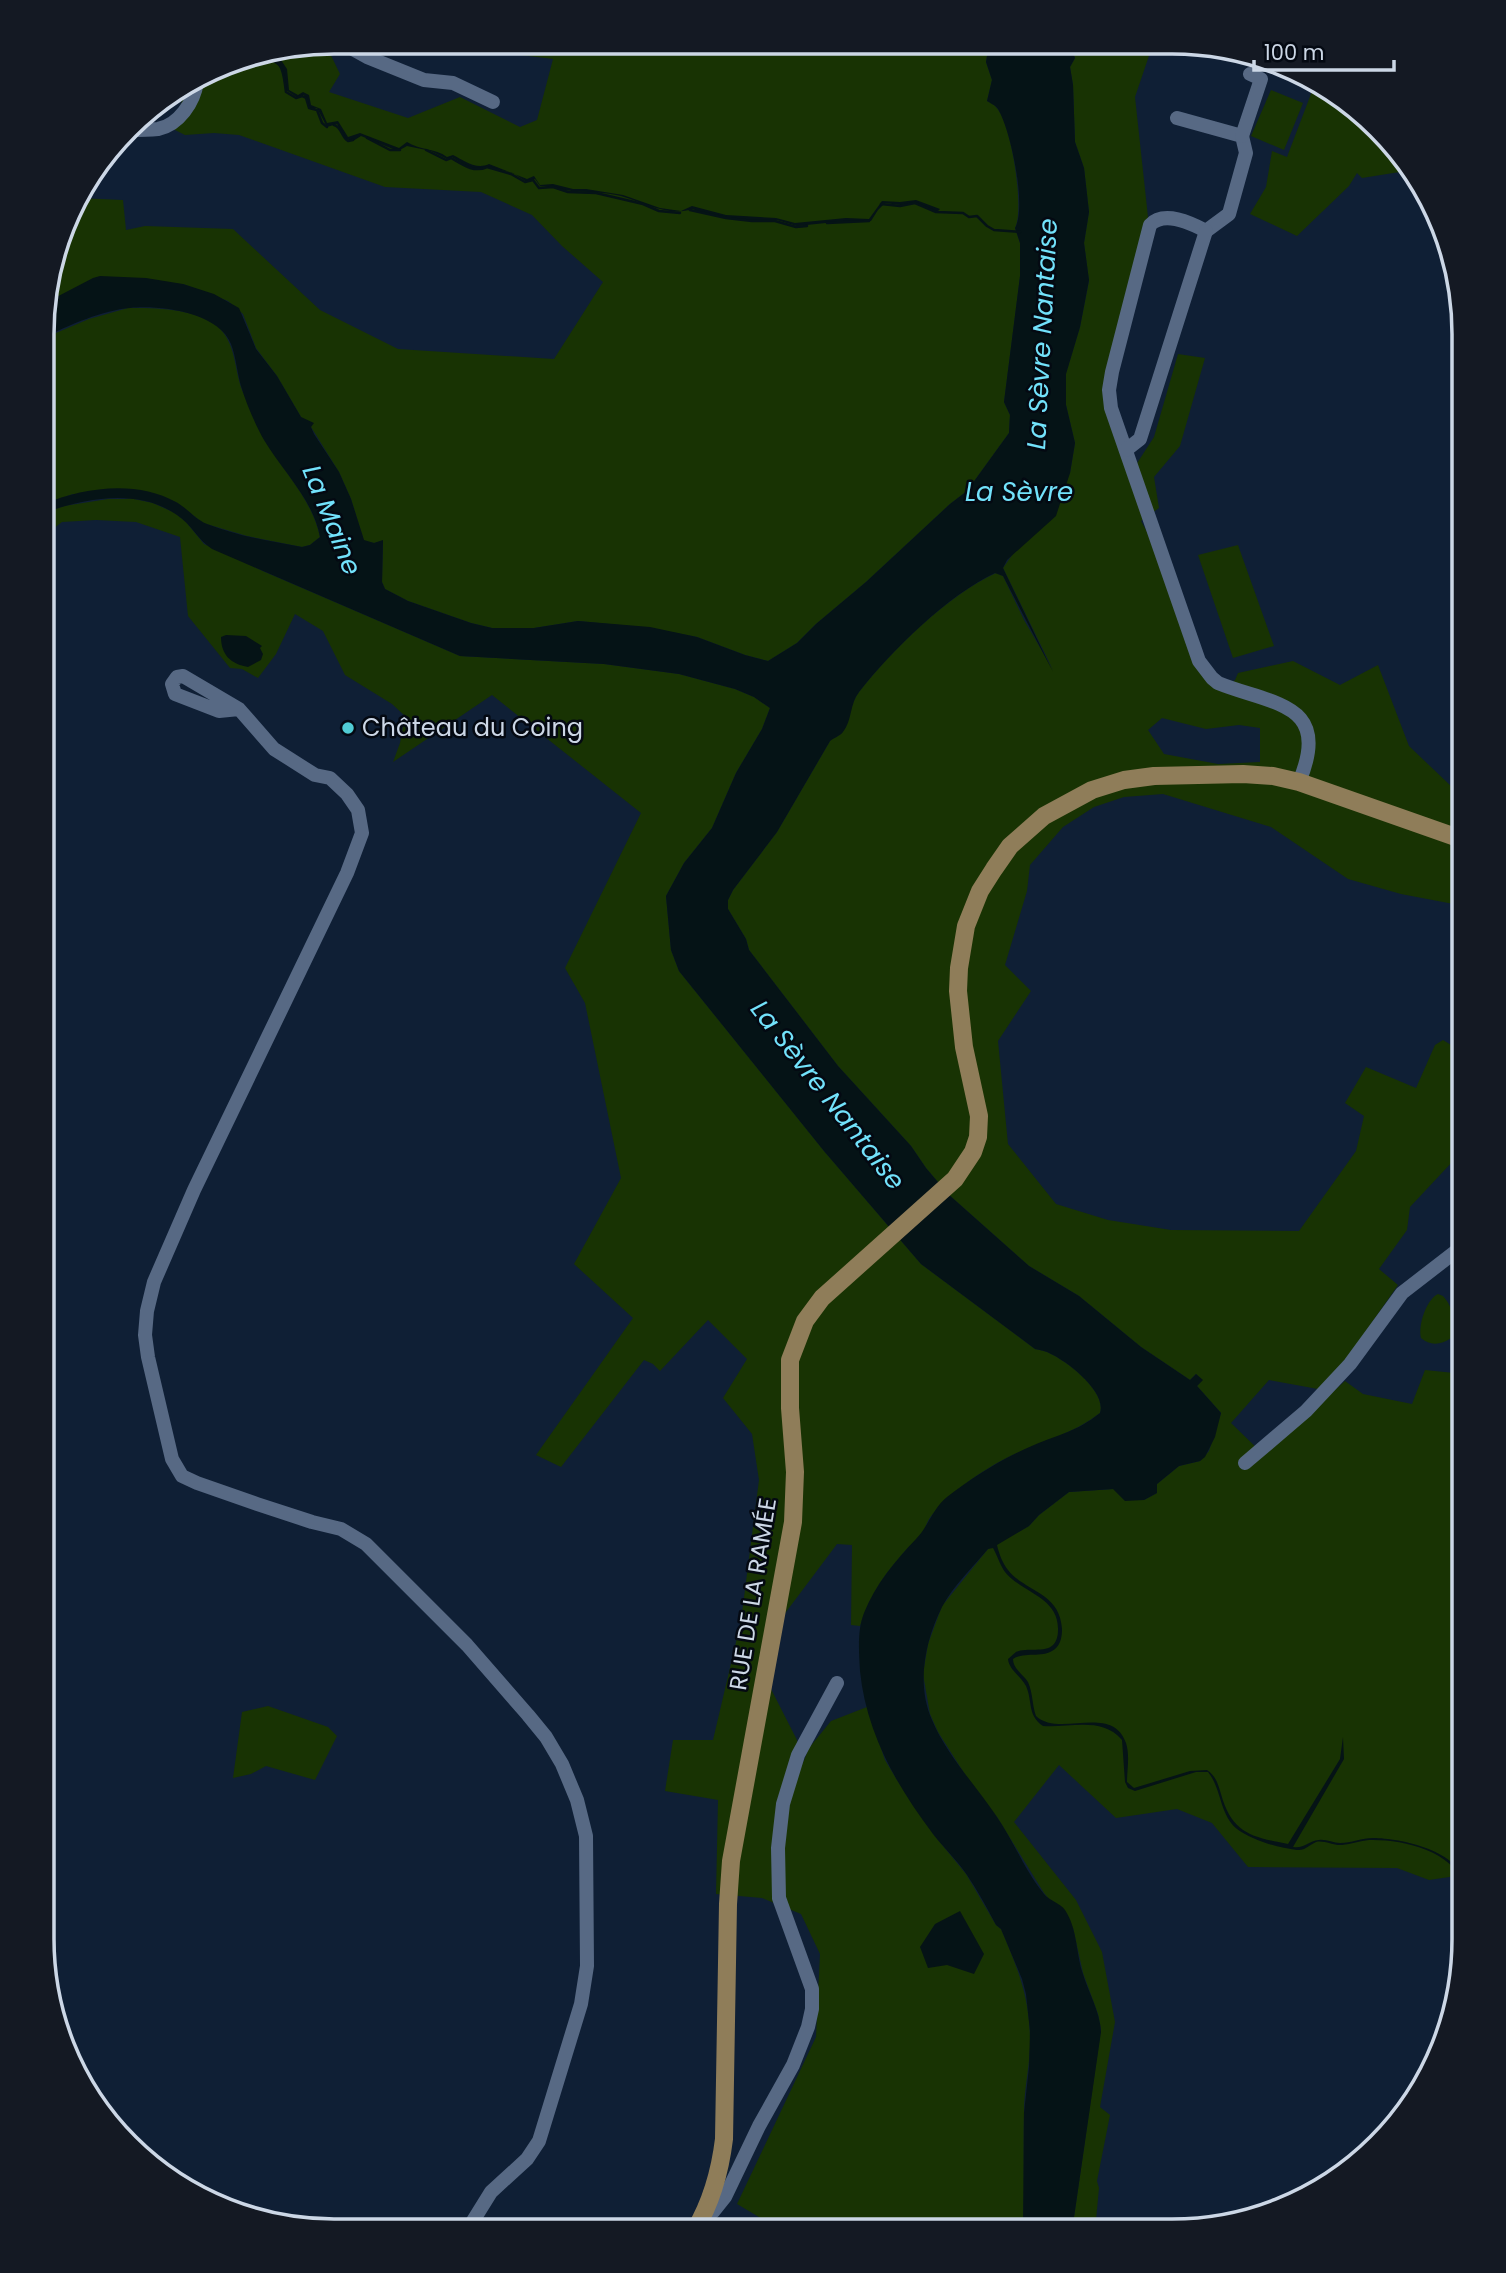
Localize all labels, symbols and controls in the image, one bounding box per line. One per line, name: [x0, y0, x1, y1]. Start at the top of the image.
scale bar: [1254, 28, 1394, 72]
text: 100 m: [1264, 38, 1324, 67]
water label: La Sèvre Nantaise: [1018, 217, 1066, 451]
water label: La Maine: [294, 460, 370, 580]
water label: La Sèvre: [965, 474, 1073, 510]
place label: Château du Coing: [362, 711, 583, 744]
marker: Château du Coing: [340, 720, 356, 736]
water label: La Sèvre Nantaise: [743, 993, 913, 1197]
street label: RUE DE LA RAMÉE: [721, 1495, 784, 1692]

